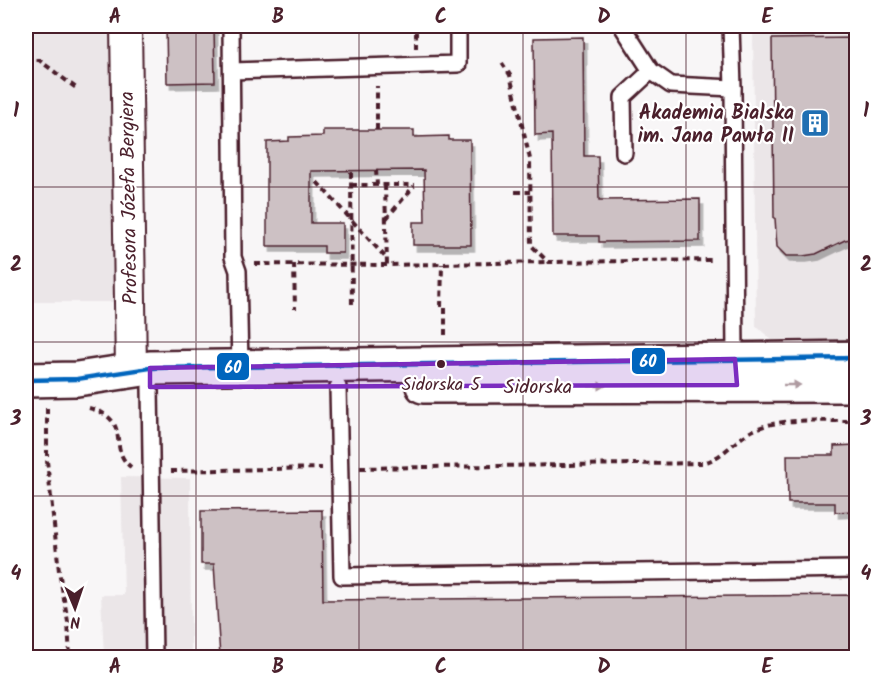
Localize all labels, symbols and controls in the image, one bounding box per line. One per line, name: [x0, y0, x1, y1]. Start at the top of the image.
text: A: [109, 2, 121, 34]
text: B: [272, 2, 284, 34]
text: C: [435, 2, 447, 34]
text: D: [597, 2, 611, 34]
text: E: [761, 2, 773, 34]
street label: Profesora Józefa Bergiera: [112, 91, 148, 305]
text: 1: [13, 96, 19, 128]
text: 1: [863, 96, 869, 128]
place label: Akademia Bialska im. Jana Pawła II: [638, 98, 794, 153]
building icon: Akademia Bialska im. Jana Pawła II: [799, 107, 831, 139]
text: 2: [10, 250, 22, 282]
text: 2: [860, 250, 872, 282]
line badge: 60: [631, 347, 666, 375]
text: 60: [640, 350, 657, 375]
line badge: 60: [216, 352, 250, 381]
text: 60: [225, 356, 242, 381]
marker: Sidorska 5: [435, 358, 447, 370]
place label: Sidorska 5: [402, 371, 482, 400]
street label: Sidorska: [504, 372, 572, 404]
one-way arrow: [782, 380, 801, 390]
one-way arrow: [587, 381, 606, 391]
text: 3: [10, 404, 22, 436]
text: 3: [860, 404, 872, 436]
text: 4: [11, 559, 22, 591]
text: 4: [861, 559, 872, 591]
north arrow: [45, 578, 105, 638]
text: N: [70, 609, 81, 634]
text: A: [109, 652, 121, 683]
text: B: [272, 652, 284, 683]
text: C: [435, 652, 447, 683]
text: D: [597, 652, 611, 683]
text: E: [761, 652, 773, 683]

